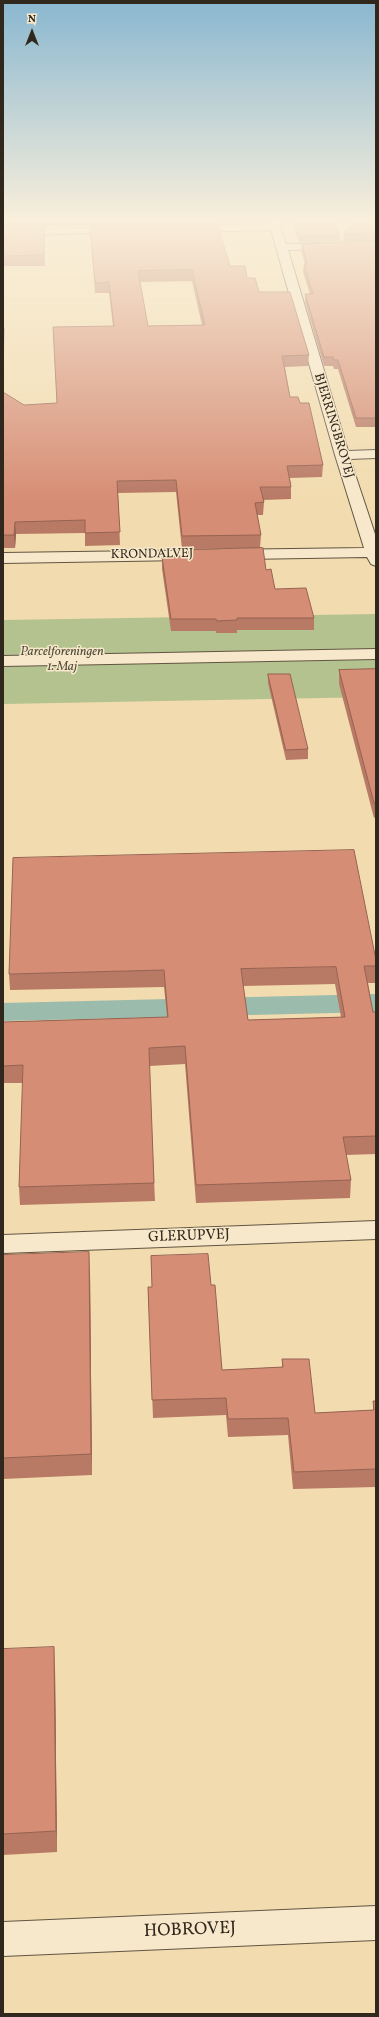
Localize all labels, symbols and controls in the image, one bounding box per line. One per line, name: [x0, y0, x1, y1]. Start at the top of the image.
north arrow: [12, 12, 52, 52]
text: N: [28, 12, 36, 27]
street label: BJERRINGBROVEJ: [310, 372, 356, 480]
street label: KRONDALVEJ: [111, 546, 193, 564]
park label: Parcelforeningen 1. Maj: [20, 645, 104, 676]
street label: GLERUPVEJ: [148, 1227, 230, 1247]
street label: HOBROVEJ: [144, 1919, 236, 1943]

